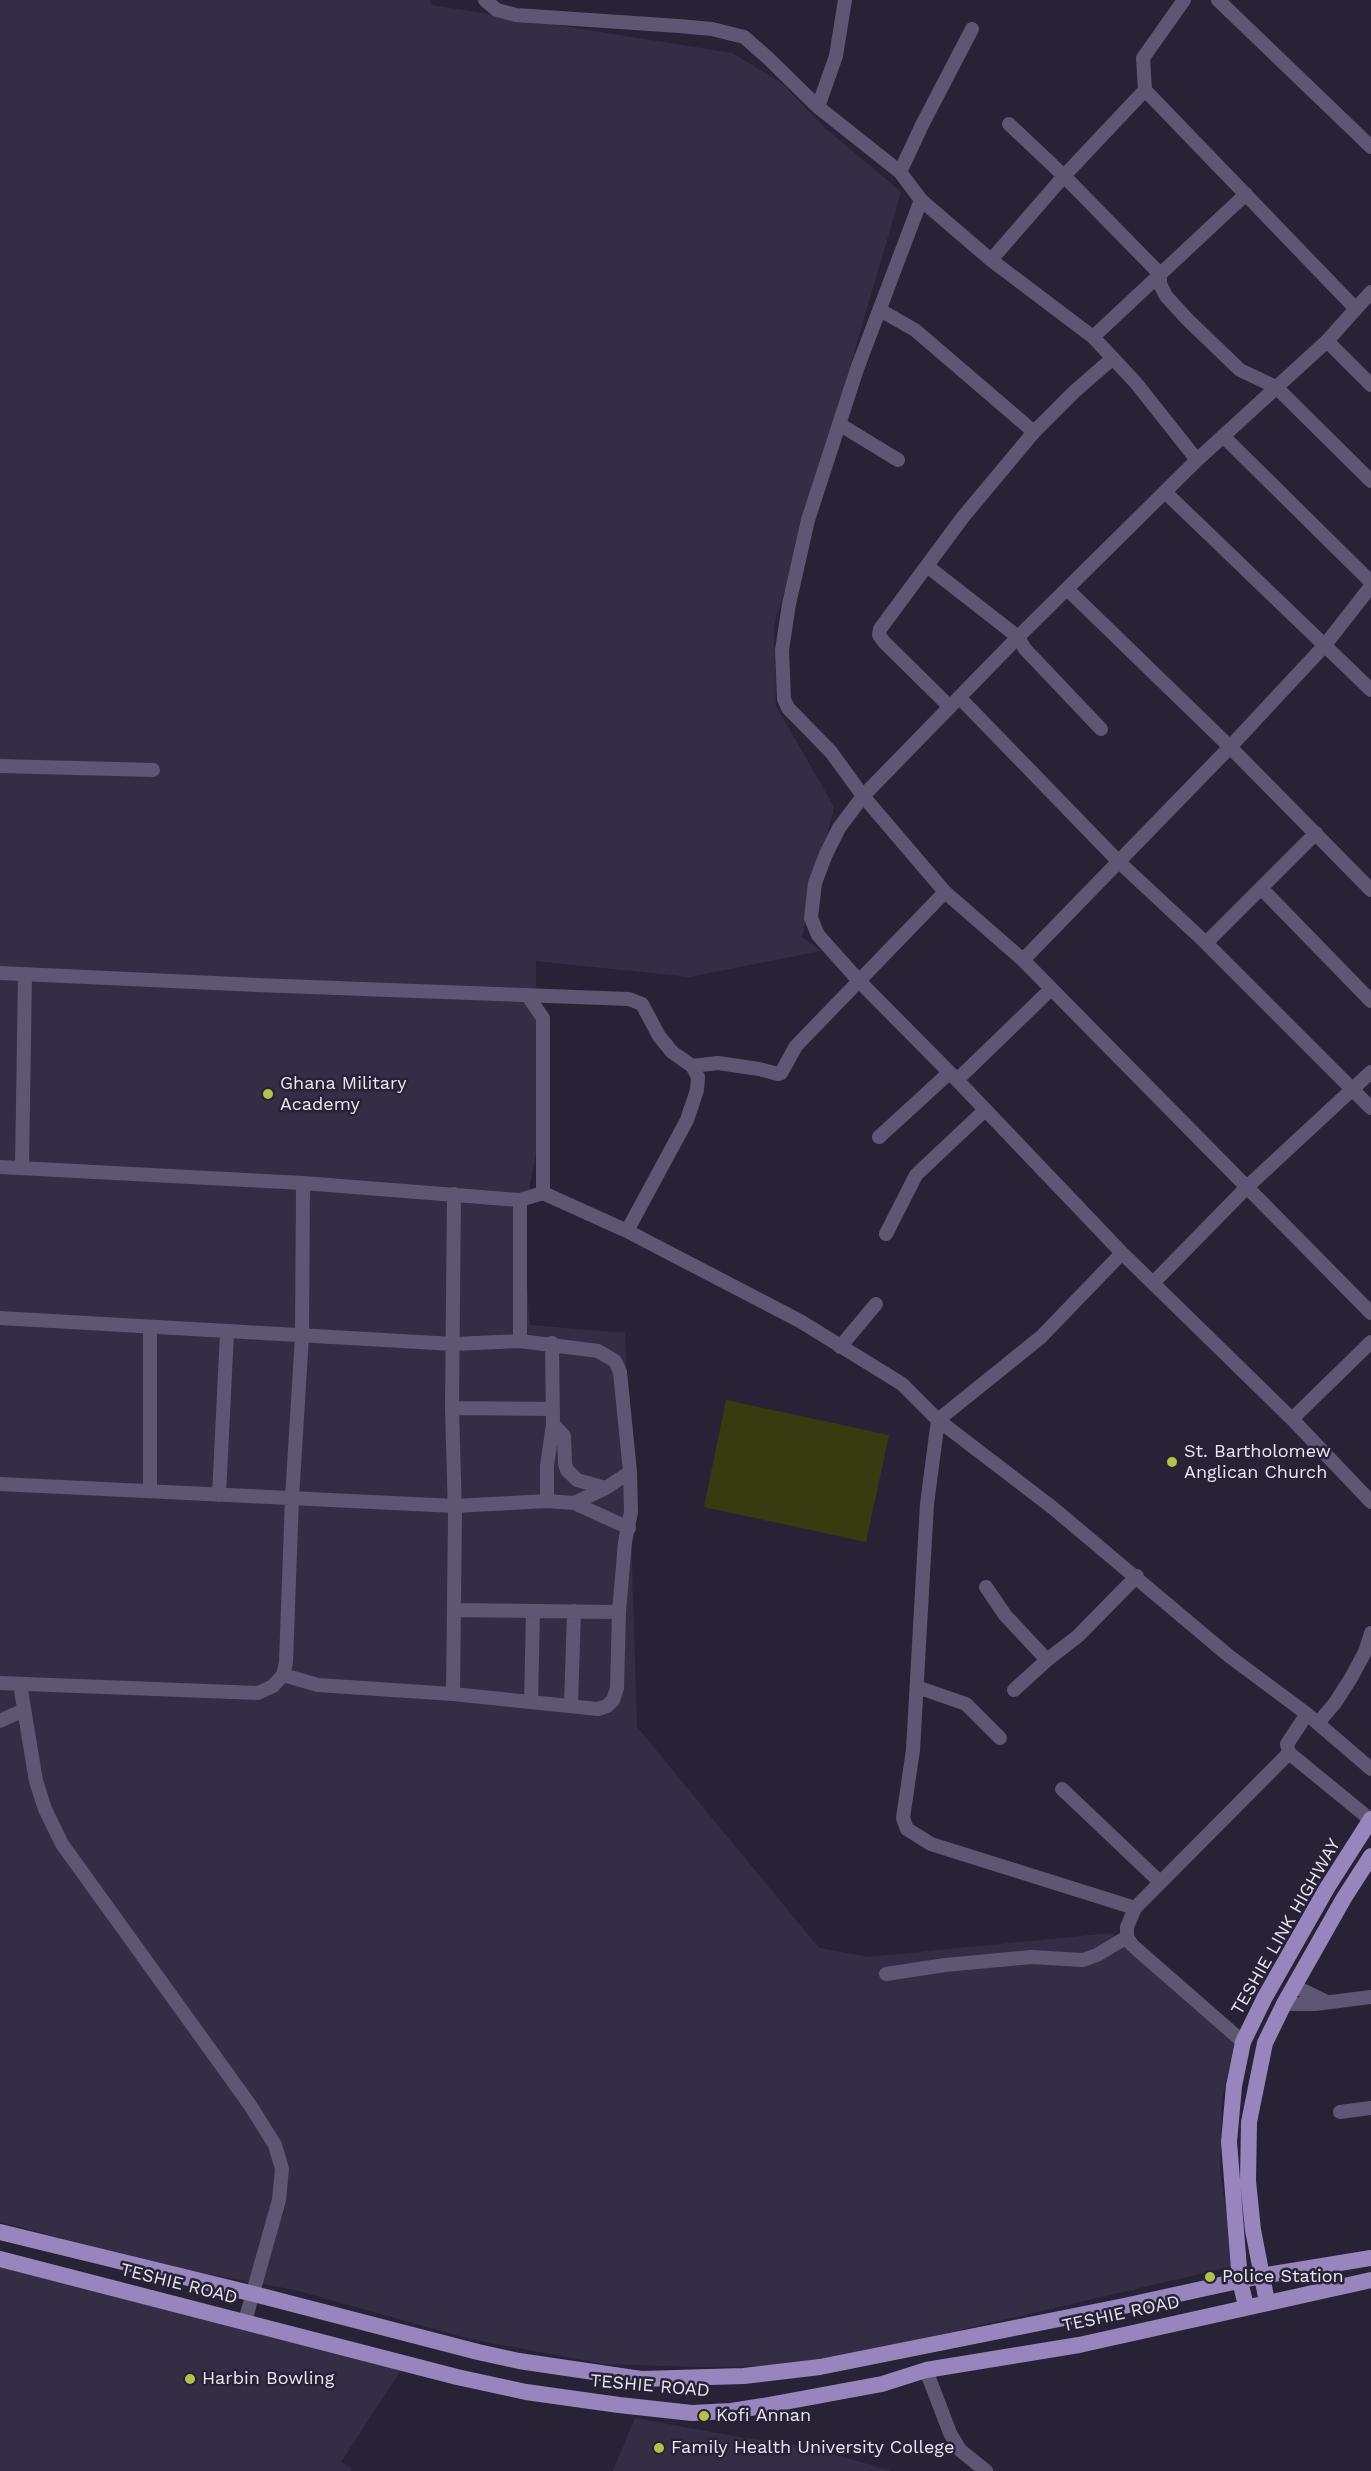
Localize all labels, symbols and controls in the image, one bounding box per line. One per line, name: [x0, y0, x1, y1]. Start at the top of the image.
place label: Ghana Military Academy: [280, 1073, 407, 1116]
marker: Ghana Military Academy: [261, 1087, 275, 1101]
place label: St. Bartholomew Anglican Church: [1184, 1441, 1331, 1484]
marker: St. Bartholomew Anglican Church: [1165, 1455, 1179, 1469]
street label: TESHIE LINK HIGHWAY: [1227, 1835, 1345, 2019]
street label: TESHIE ROAD: [118, 2259, 240, 2309]
place label: Police Station: [1222, 2266, 1344, 2288]
marker: Police Station: [1203, 2270, 1217, 2284]
street label: TESHIE ROAD: [1060, 2291, 1182, 2337]
place label: Harbin Bowling: [202, 2368, 334, 2390]
street label: TESHIE ROAD: [589, 2370, 711, 2402]
marker: Harbin Bowling: [183, 2372, 197, 2386]
place label: Kofi Annan: [716, 2405, 811, 2427]
marker: Kofi Annan: [697, 2409, 711, 2423]
place label: Family Health University College: [671, 2437, 954, 2459]
marker: Family Health University College: [652, 2441, 666, 2455]

